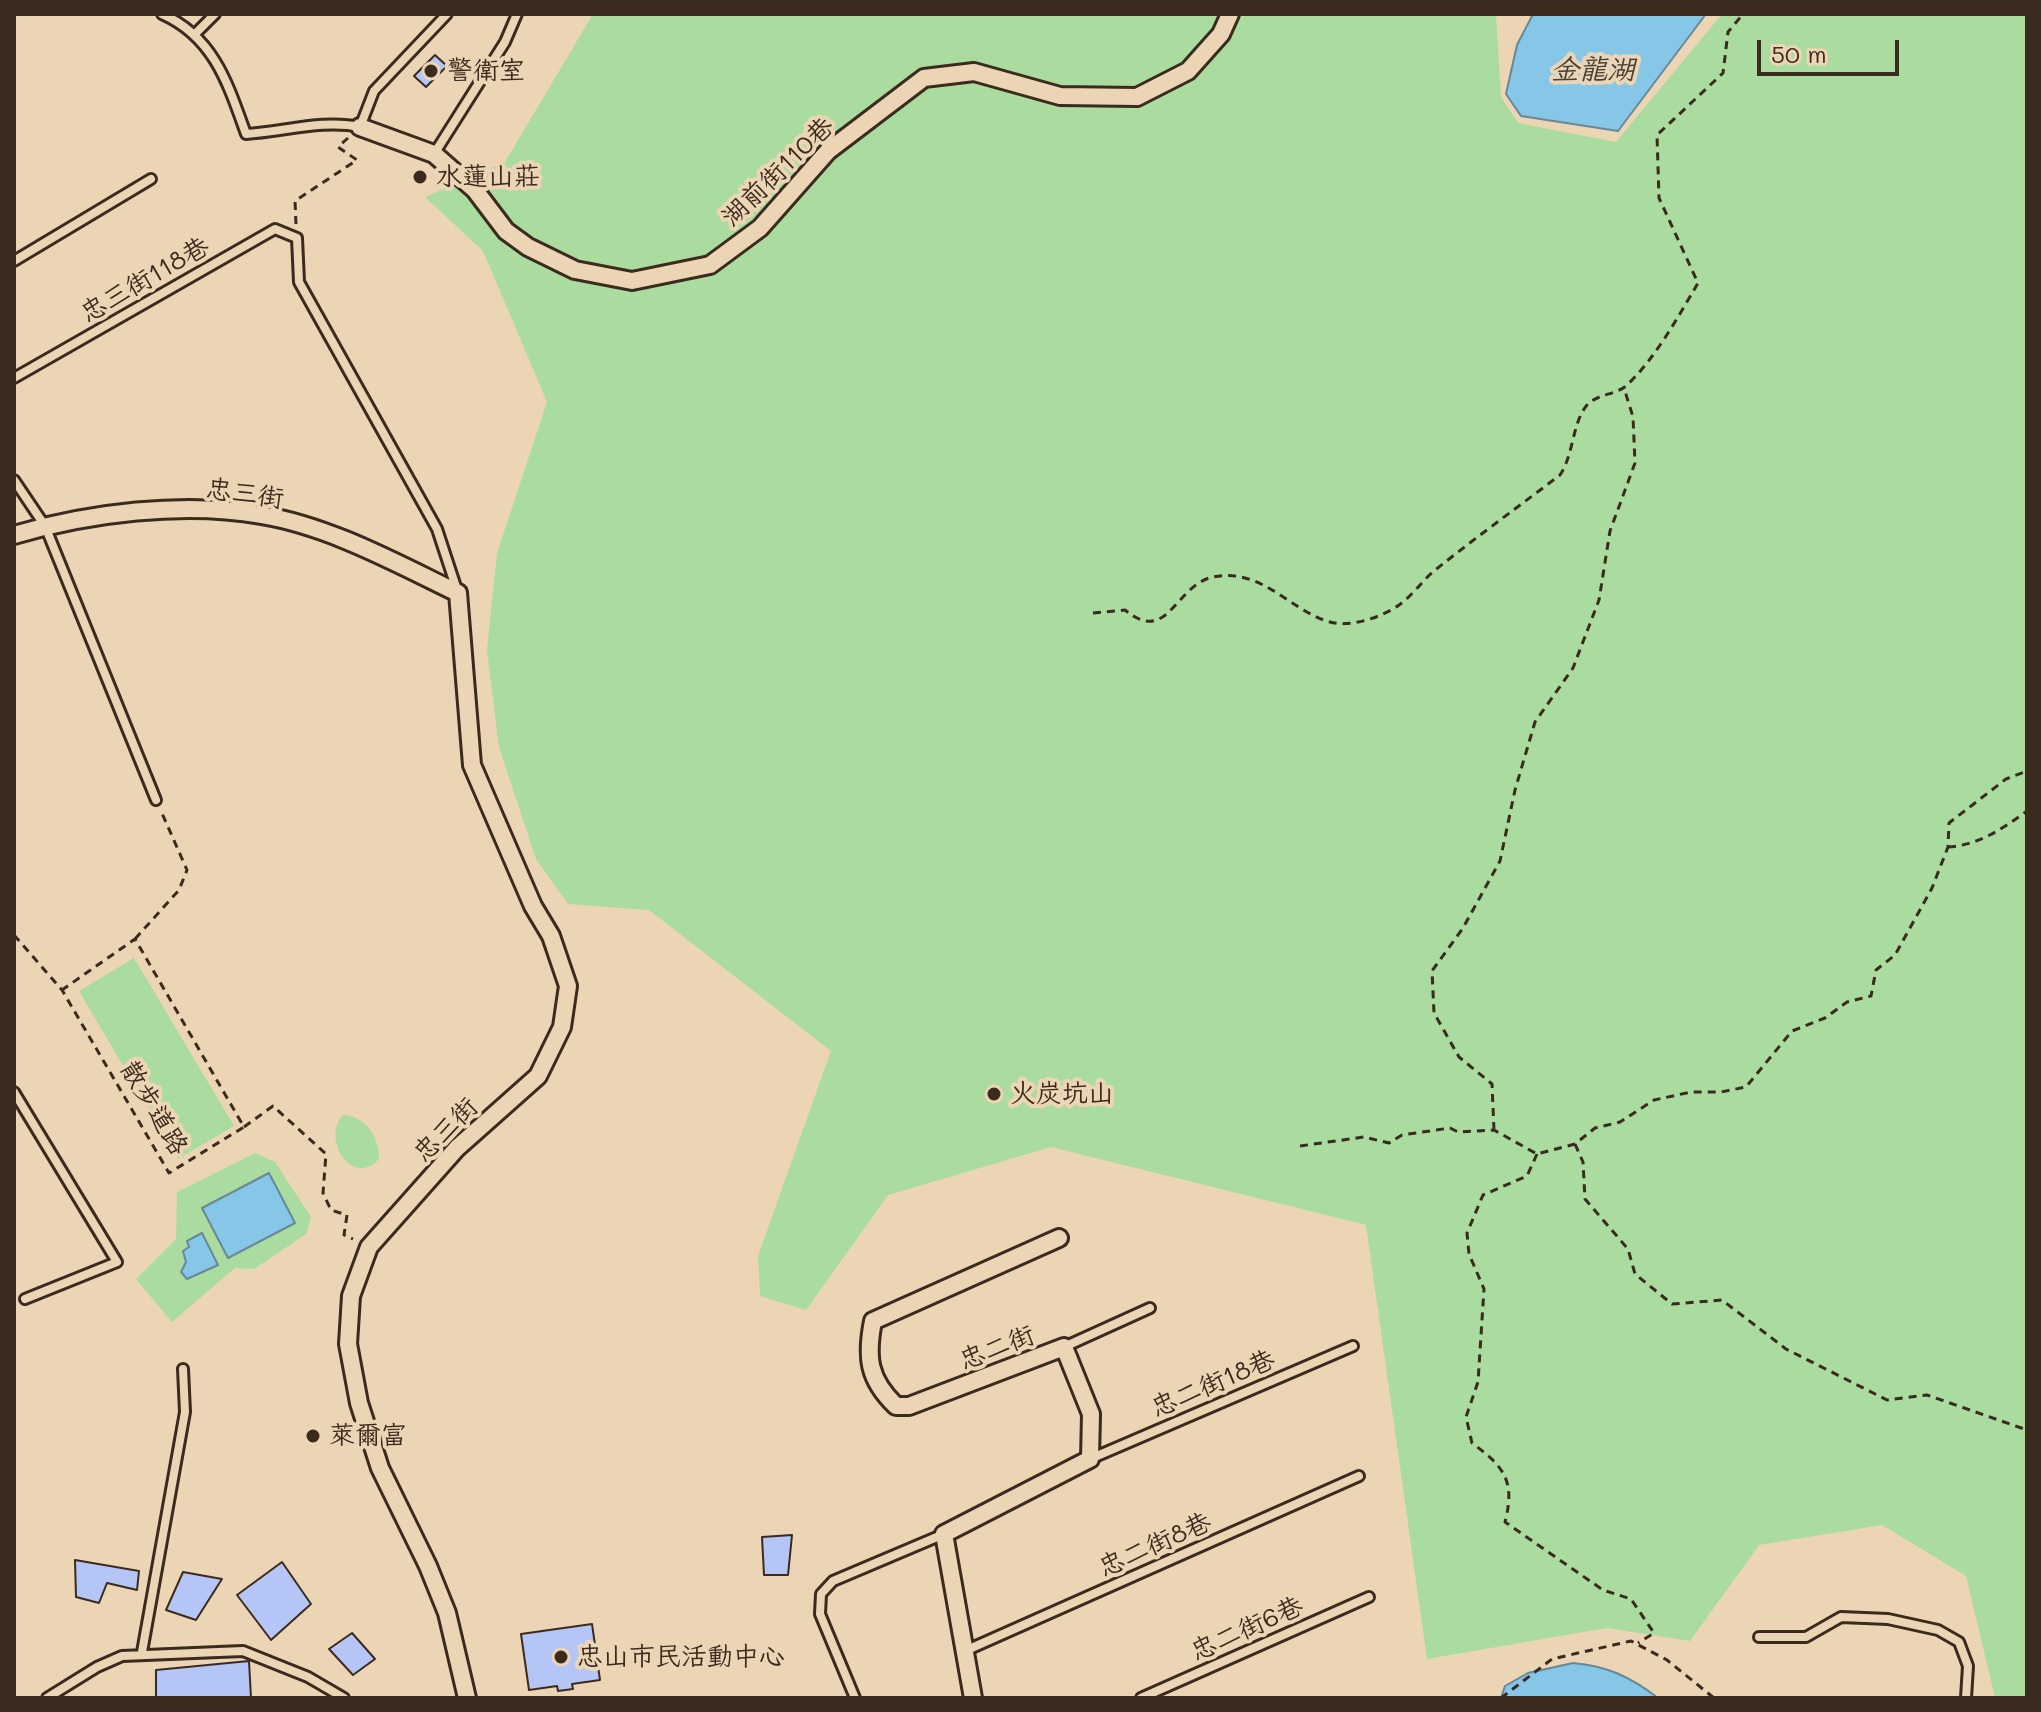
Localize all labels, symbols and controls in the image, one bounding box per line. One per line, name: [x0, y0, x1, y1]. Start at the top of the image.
scale bar: [1761, 24, 1903, 74]
text: 50 m: [1771, 38, 1827, 69]
water label: 金龍湖: [1551, 53, 1635, 87]
place label: 警衛室: [447, 55, 525, 87]
marker: 警衛室: [422, 62, 440, 80]
street label: 湖前街110巷: [716, 111, 840, 233]
place label: 水蓮山莊: [436, 161, 540, 193]
marker: 水蓮山莊: [411, 168, 429, 186]
street label: 忠三街118巷: [75, 231, 215, 329]
street label: 忠三街: [204, 473, 286, 515]
street label: 散步道路: [114, 1055, 194, 1161]
place label: 火炭坑山: [1010, 1078, 1114, 1110]
marker: 火炭坑山: [985, 1085, 1003, 1103]
street label: 忠三街: [407, 1091, 485, 1169]
street label: 忠二街: [955, 1319, 1039, 1377]
street label: 忠二街18巷: [1146, 1344, 1280, 1424]
place label: 萊爾富: [329, 1420, 407, 1452]
marker: 萊爾富: [304, 1427, 322, 1445]
street label: 忠二街8巷: [1094, 1506, 1216, 1584]
street label: 忠二街6巷: [1186, 1590, 1308, 1668]
place label: 忠山市民活動中心: [577, 1641, 785, 1673]
marker: 忠山市民活動中心: [552, 1648, 570, 1666]

